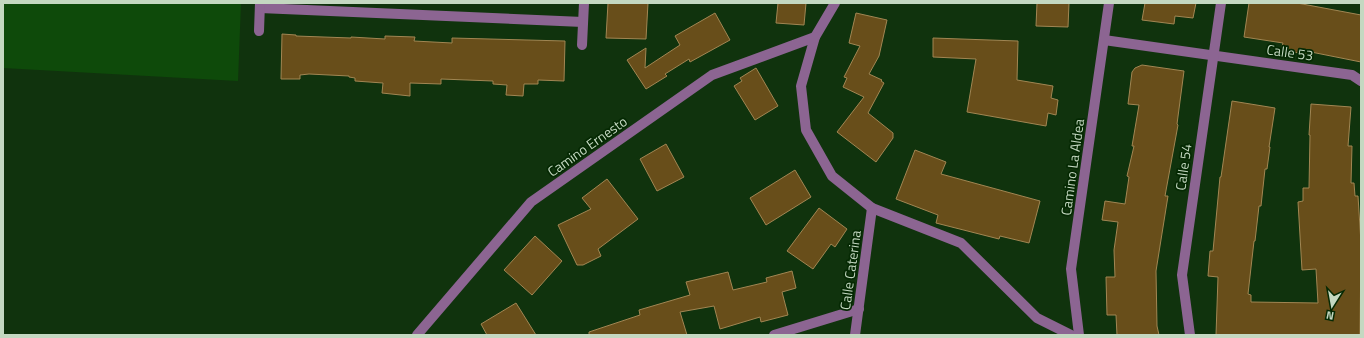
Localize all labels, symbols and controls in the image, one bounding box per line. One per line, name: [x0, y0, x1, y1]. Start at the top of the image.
street label: Calle 53: [1265, 38, 1315, 66]
street label: Camino Ernesto: [543, 111, 631, 181]
street label: Camino La Aldea: [1055, 117, 1089, 217]
street label: Calle 54: [1169, 142, 1197, 192]
street label: Calle Caterina: [834, 229, 866, 311]
north arrow: [1312, 286, 1352, 326]
text: N: [1325, 307, 1335, 324]

